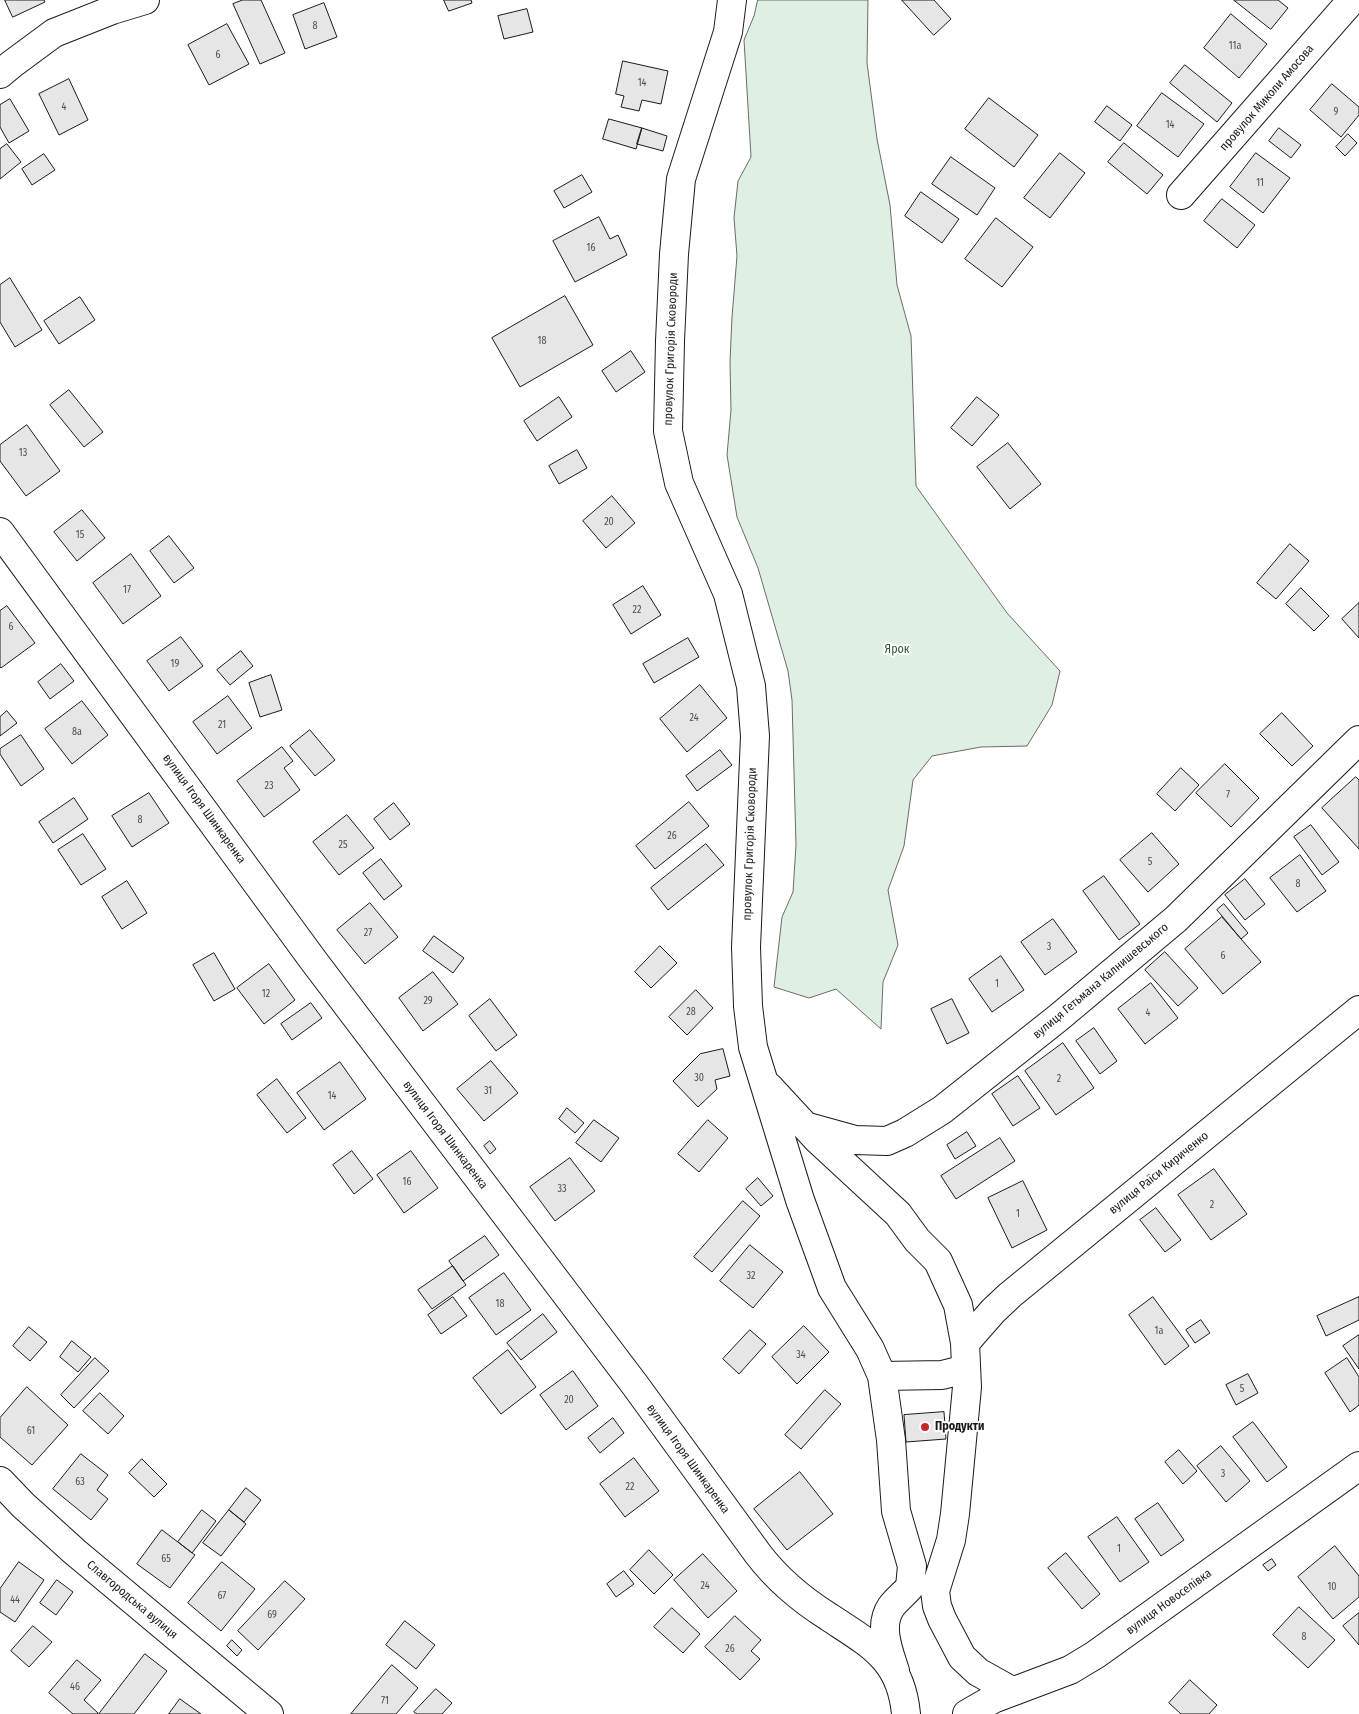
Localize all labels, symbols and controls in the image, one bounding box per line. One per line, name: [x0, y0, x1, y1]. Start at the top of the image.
house number: 8: [313, 20, 317, 32]
house number: 11а: [1229, 40, 1241, 52]
street label: провулок Миколи Амосова: [1217, 42, 1317, 154]
house number: 6: [216, 49, 220, 61]
house number: 14: [638, 77, 646, 89]
house number: 4: [62, 101, 66, 113]
house number: 9: [1334, 106, 1338, 118]
house number: 14: [1166, 119, 1174, 131]
house number: 11: [1256, 177, 1264, 189]
house number: 16: [587, 242, 595, 254]
street label: провулок Григорія Сковороди: [661, 272, 681, 426]
house number: 18: [538, 335, 546, 347]
house number: 13: [19, 447, 27, 459]
house number: 20: [604, 516, 614, 528]
house number: 15: [76, 529, 84, 541]
house number: 17: [123, 584, 131, 596]
house number: 22: [633, 604, 641, 616]
house number: 6: [9, 621, 13, 633]
park label: Ярок: [885, 643, 909, 657]
house number: 19: [171, 658, 179, 670]
house number: 24: [689, 712, 699, 724]
house number: 21: [218, 719, 226, 731]
house number: 8а: [72, 726, 82, 738]
street label: вулиця Ігоря Шинкаренка: [159, 751, 249, 867]
street label: провулок Григорія Сковороди: [740, 767, 760, 921]
house number: 23: [265, 780, 273, 792]
house number: 7: [1226, 789, 1230, 801]
house number: 8: [138, 814, 142, 826]
house number: 26: [667, 830, 677, 842]
house number: 25: [339, 839, 347, 851]
house number: 5: [1148, 856, 1152, 868]
house number: 8: [1296, 878, 1300, 890]
street label: вулиця Гетьмана Калнишевського: [1030, 920, 1172, 1042]
house number: 27: [364, 927, 372, 939]
house number: 3: [1047, 941, 1051, 953]
house number: 6: [1221, 950, 1225, 962]
house number: 1: [995, 978, 999, 990]
house number: 12: [262, 988, 270, 1000]
house number: 29: [423, 995, 433, 1007]
house number: 28: [686, 1006, 696, 1018]
house number: 4: [1146, 1007, 1150, 1019]
house number: 30: [694, 1072, 704, 1084]
house number: 2: [1057, 1073, 1061, 1085]
street label: вулиця Ігоря Шинкаренка: [400, 1078, 490, 1192]
house number: 31: [484, 1085, 492, 1097]
house number: 14: [328, 1090, 336, 1102]
street label: вулиця Раїси Кириченко: [1106, 1129, 1212, 1217]
house number: 16: [403, 1176, 411, 1188]
house number: 33: [557, 1183, 567, 1195]
house number: 2: [1210, 1199, 1214, 1211]
house number: 1: [1016, 1208, 1020, 1220]
house number: 32: [747, 1270, 755, 1282]
house number: 18: [496, 1298, 504, 1310]
house number: 1а: [1155, 1325, 1163, 1337]
house number: 34: [796, 1349, 806, 1361]
house number: 5: [1240, 1383, 1244, 1395]
house number: 20: [564, 1394, 574, 1406]
street label: вулиця Ігоря Шинкаренка: [643, 1401, 733, 1517]
place label: Продукти: [935, 1420, 984, 1434]
marker: Продукти: [919, 1421, 931, 1433]
house number: 61: [27, 1425, 35, 1437]
house number: 3: [1221, 1468, 1225, 1480]
house number: 63: [75, 1476, 85, 1488]
house number: 22: [626, 1481, 634, 1493]
house number: 1: [1117, 1543, 1121, 1555]
house number: 65: [161, 1553, 171, 1565]
street label: Славгородська вулиця: [84, 1558, 180, 1642]
street label: вулиця Новоселівка: [1124, 1566, 1214, 1638]
house number: 24: [700, 1580, 710, 1592]
house number: 10: [1327, 1581, 1337, 1593]
house number: 67: [218, 1590, 226, 1602]
house number: 44: [10, 1594, 20, 1606]
house number: 69: [267, 1609, 277, 1621]
house number: 8: [1302, 1631, 1306, 1643]
house number: 26: [725, 1643, 735, 1655]
house number: 46: [70, 1681, 80, 1693]
house number: 71: [381, 1695, 389, 1707]

